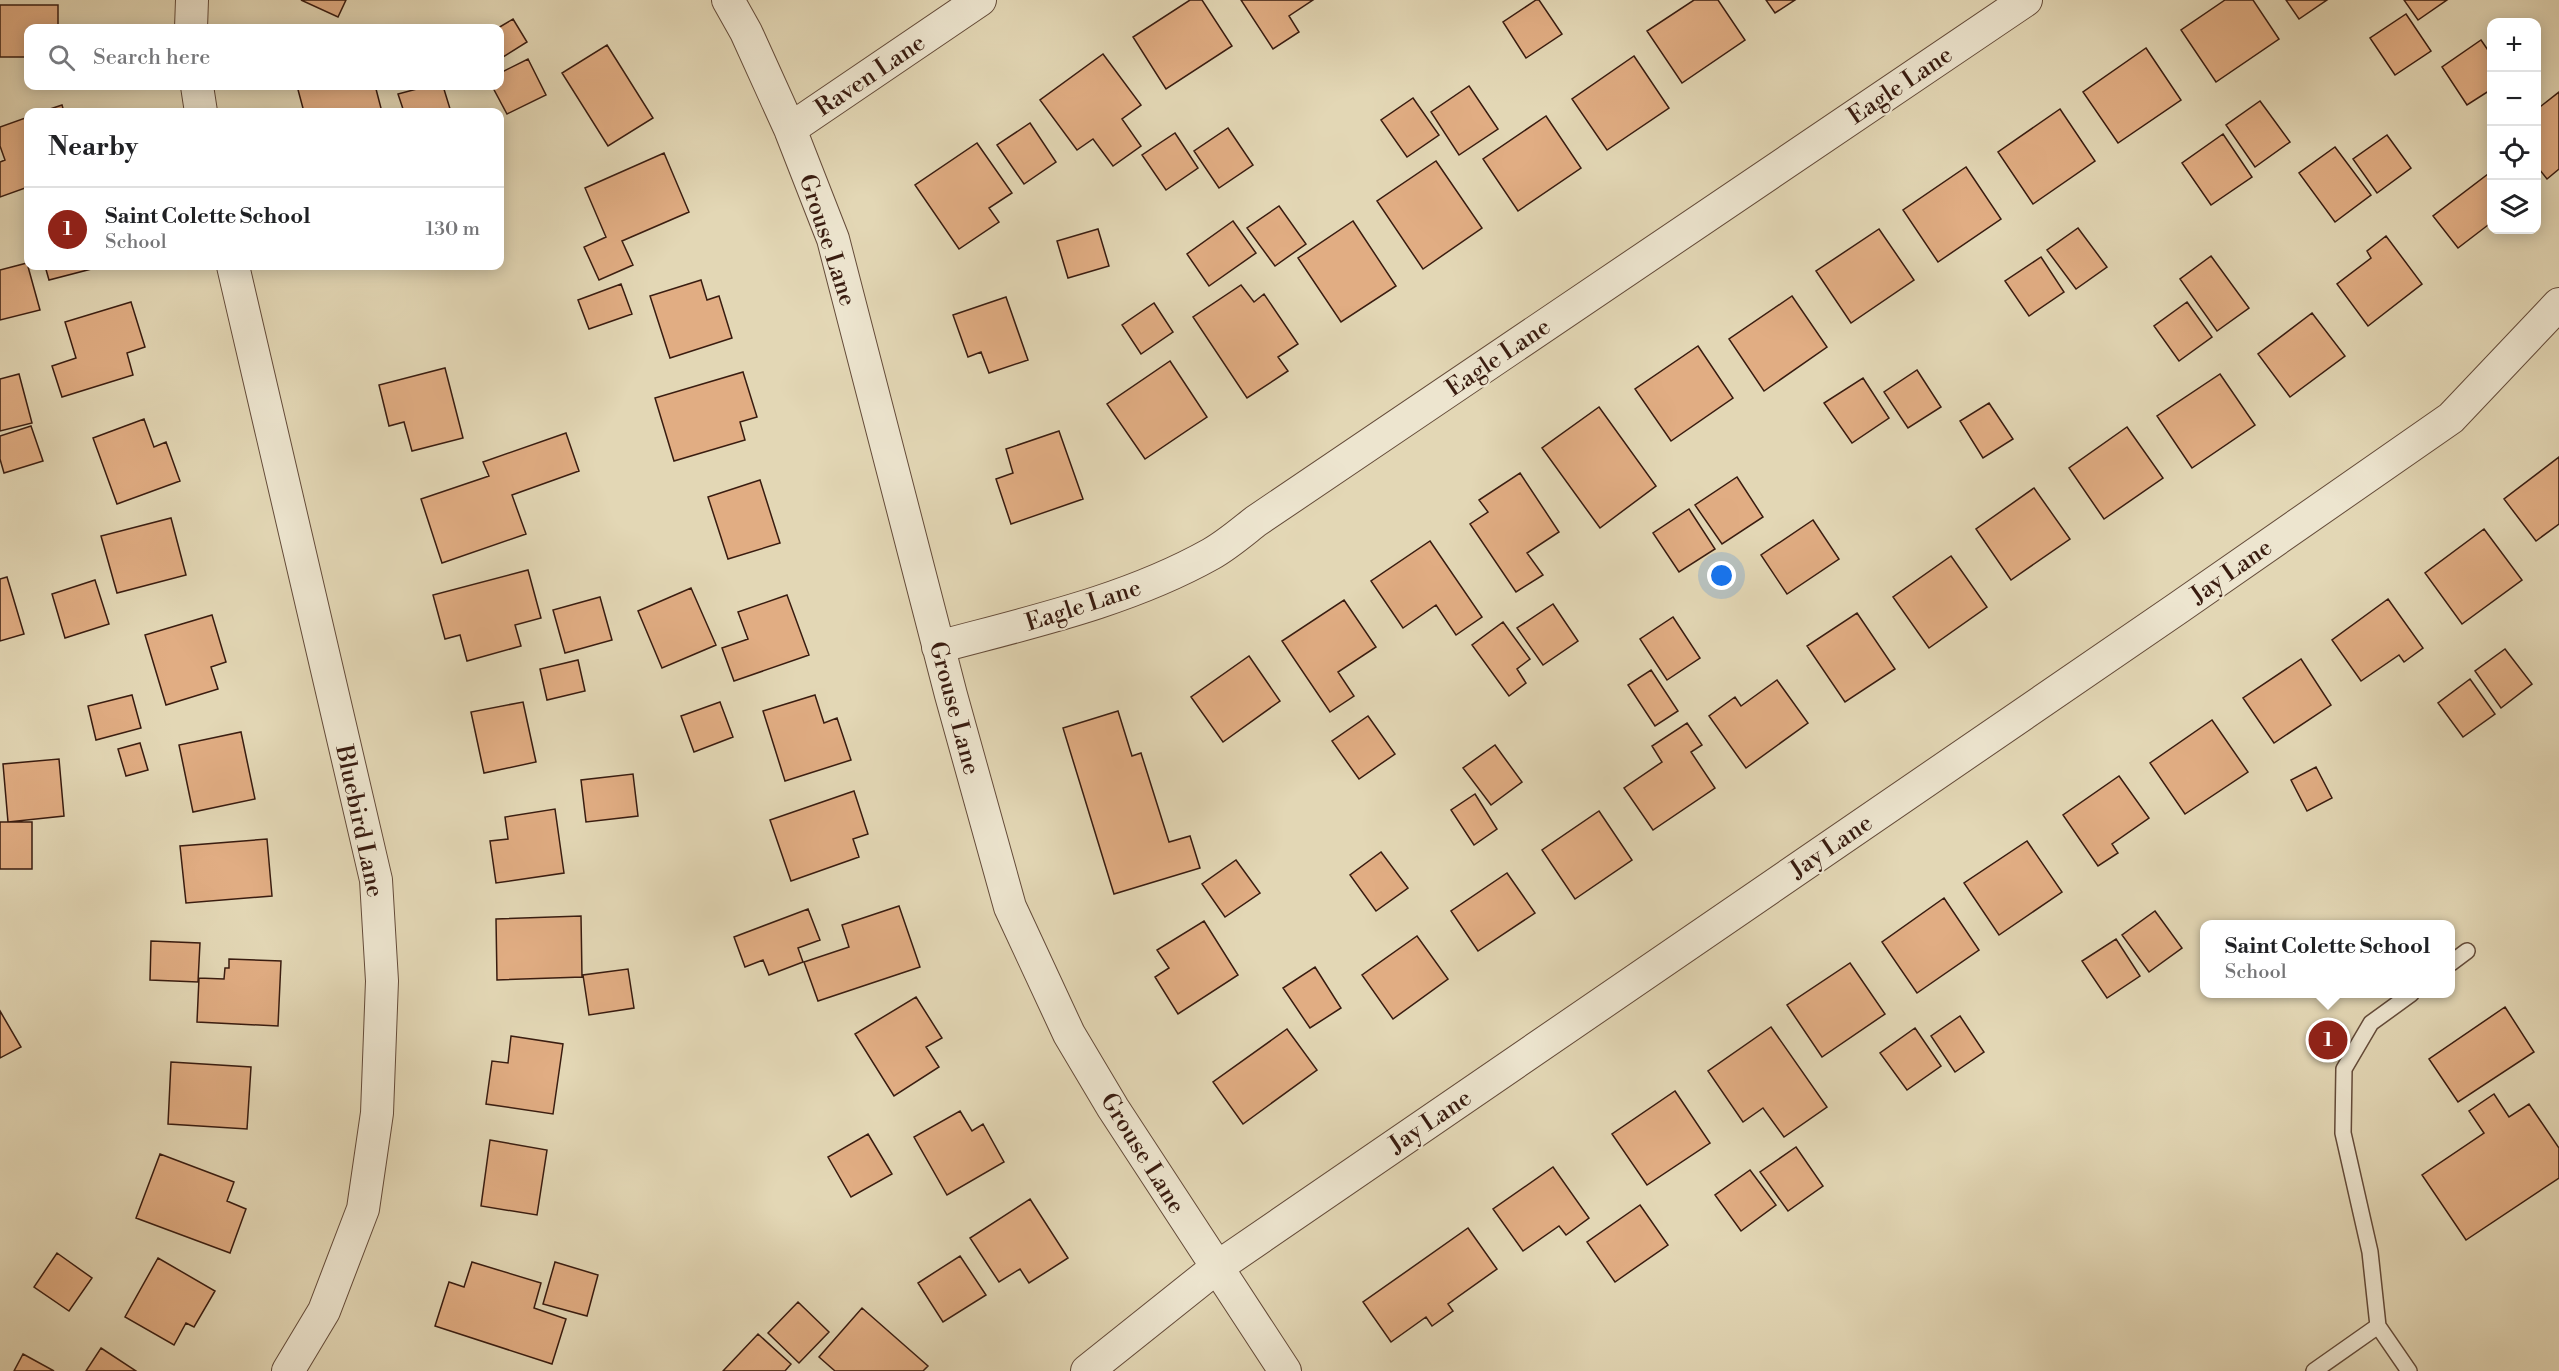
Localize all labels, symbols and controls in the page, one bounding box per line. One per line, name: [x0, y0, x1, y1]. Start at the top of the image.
map controls: [2487, 18, 2541, 234]
button: +: [2487, 18, 2541, 72]
search box: [24, 24, 504, 90]
street label: Raven Lane: [810, 28, 931, 124]
street label: Eagle Lane: [1843, 40, 1959, 132]
icon: search: [45, 41, 78, 74]
text: Search here: [93, 44, 210, 71]
button: −: [2487, 72, 2541, 126]
button: locate: [2487, 126, 2541, 180]
text: Nearby: [48, 131, 138, 163]
street label: Grouse Lane: [792, 171, 862, 310]
button: layers: [2487, 180, 2541, 234]
text: Saint Colette School: [105, 203, 310, 230]
text: 1: [63, 217, 72, 242]
text: 130 m: [425, 217, 480, 242]
text: School: [105, 230, 167, 255]
street label: Eagle Lane: [1441, 312, 1557, 404]
street label: Jay Lane: [2184, 533, 2278, 611]
your location: [1707, 561, 1736, 590]
street label: Eagle Lane: [1022, 573, 1145, 639]
street label: Grouse Lane: [922, 638, 986, 778]
street label: Bluebird Lane: [328, 742, 390, 900]
street label: Jay Lane: [1784, 808, 1879, 886]
popup: [2200, 920, 2455, 998]
text: Saint Colette School: [2225, 933, 2430, 960]
text: School: [2225, 960, 2287, 985]
pin: 1: [2308, 1018, 2348, 1062]
street label: Jay Lane: [1383, 1083, 1478, 1161]
street label: Grouse Lane: [1093, 1088, 1191, 1220]

